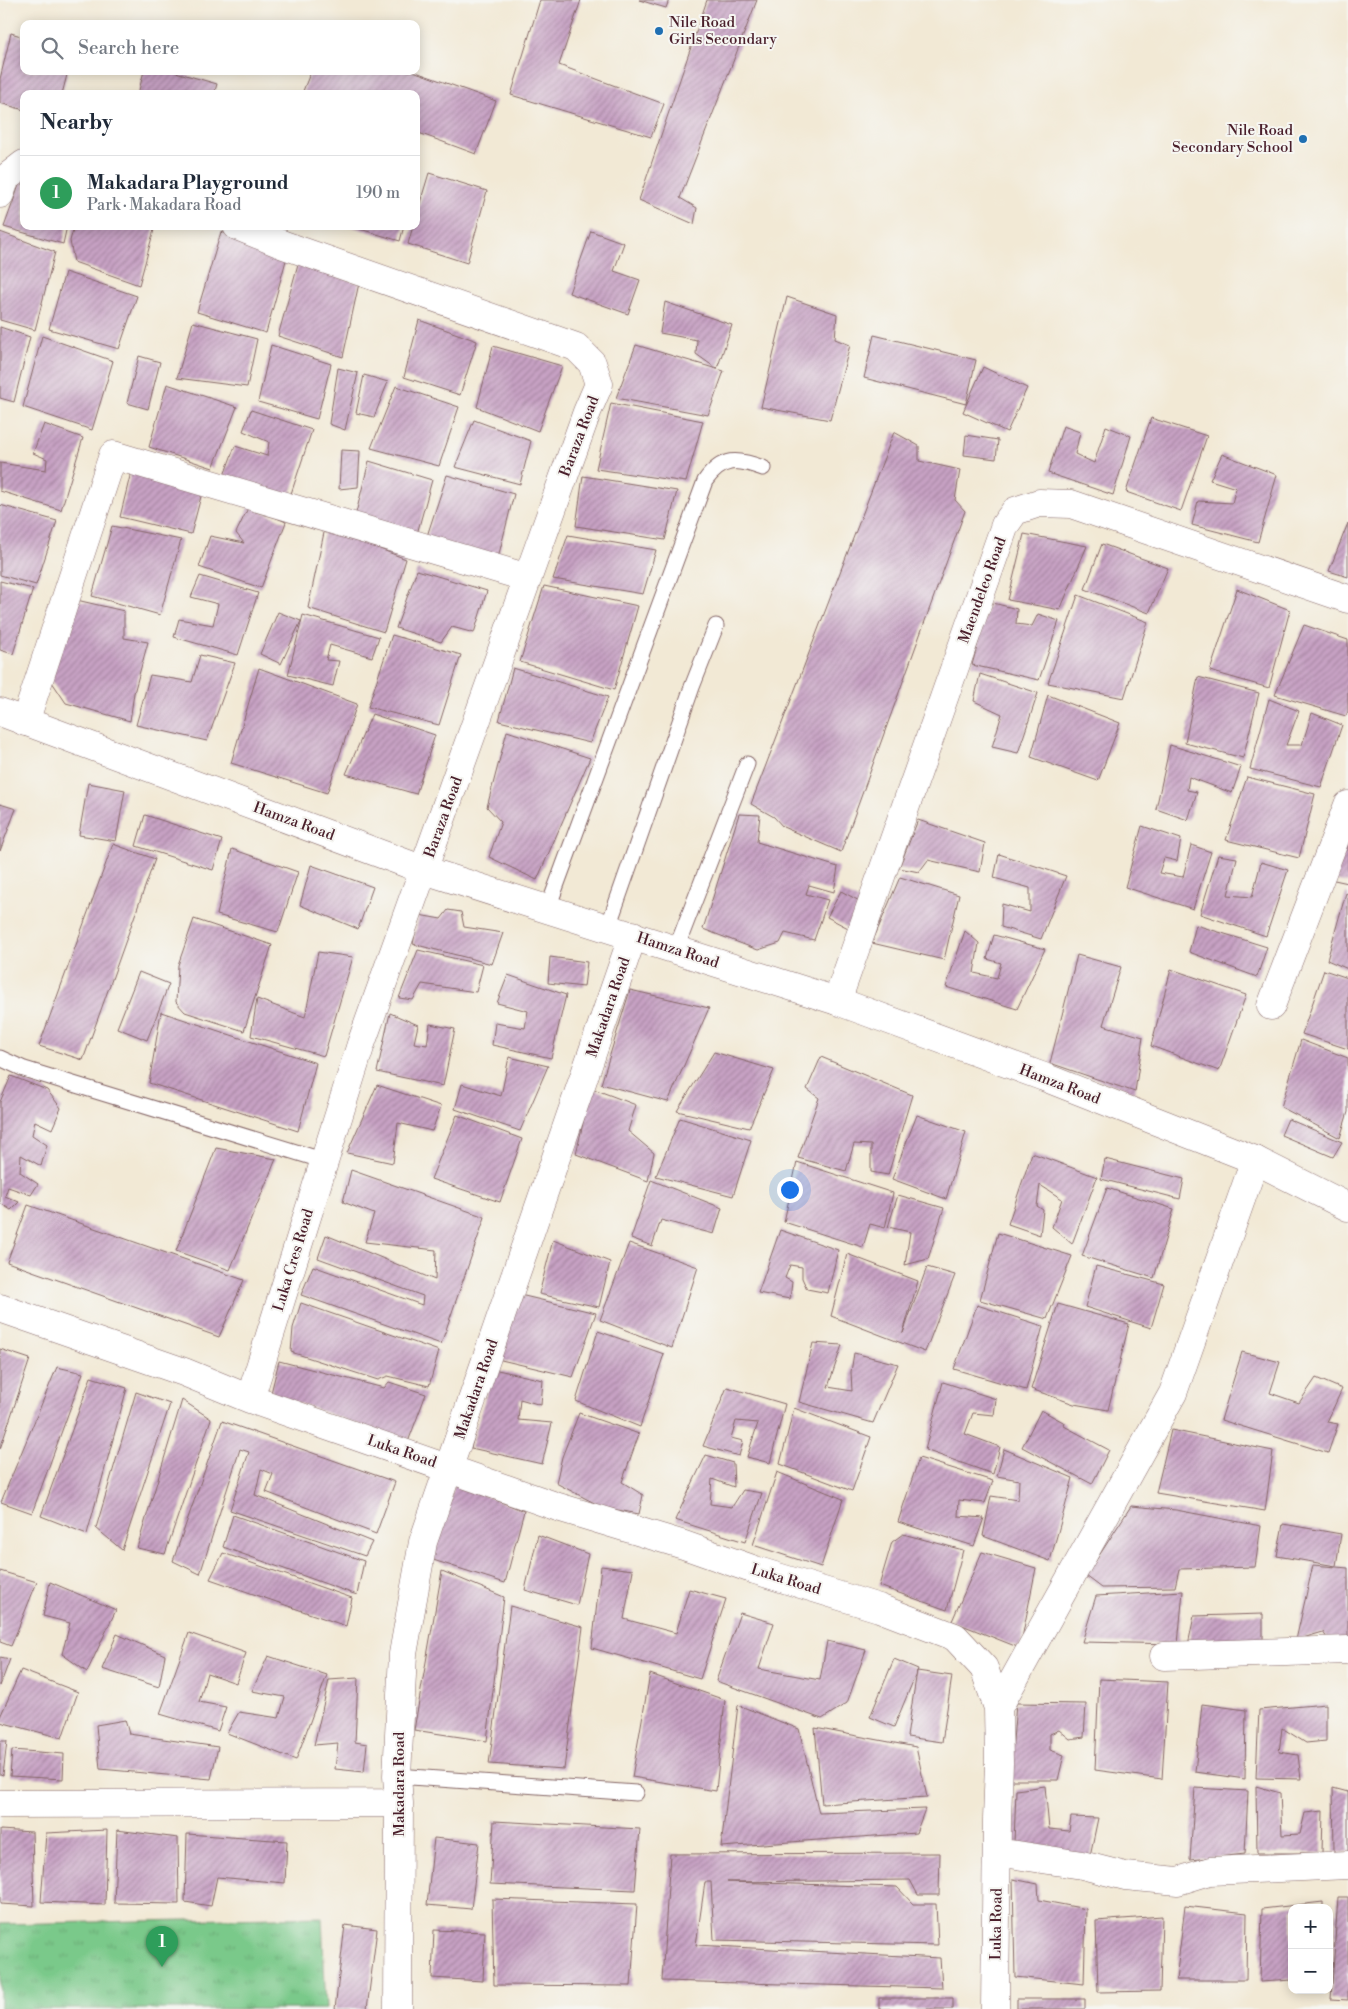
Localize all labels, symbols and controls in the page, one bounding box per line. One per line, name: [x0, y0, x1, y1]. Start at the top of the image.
place label: Nile Road Girls Secondary: [669, 13, 778, 49]
search box: [20, 20, 420, 75]
marker: Nile Road Girls Secondary: [653, 25, 665, 37]
icon: search: [38, 34, 66, 62]
text: Search here: [78, 36, 179, 60]
text: Nearby: [40, 110, 113, 136]
place label: Nile Road Secondary School: [1172, 121, 1294, 157]
marker: Nile Road Secondary School: [1297, 133, 1309, 145]
text: Makadara Playground: [87, 171, 289, 195]
text: 1: [52, 183, 60, 203]
text: 190 m: [356, 183, 400, 203]
text: Park · Makadara Road: [87, 195, 241, 215]
street label: Baraza Road: [555, 393, 604, 480]
street label: Maendeleo Road: [954, 534, 1011, 646]
street label: Baraza Road: [420, 774, 467, 861]
street label: Hamza Road: [250, 798, 338, 845]
street label: Hamza Road: [634, 928, 722, 973]
street label: Makadara Road: [582, 954, 635, 1060]
street label: Hamza Road: [1017, 1060, 1104, 1109]
your location: [777, 1177, 803, 1203]
street label: Luka Cres Road: [269, 1206, 318, 1314]
street label: Makadara Road: [450, 1336, 503, 1442]
street label: Luka Road: [365, 1431, 440, 1472]
street label: Luka Road: [749, 1560, 824, 1599]
street label: Makadara Road: [390, 1731, 409, 1836]
street label: Luka Road: [986, 1887, 1007, 1960]
map controls: [1288, 1904, 1333, 1994]
button: +: [1288, 1904, 1333, 1949]
pin: 1: [146, 1926, 178, 1967]
button: −: [1288, 1949, 1333, 1994]

